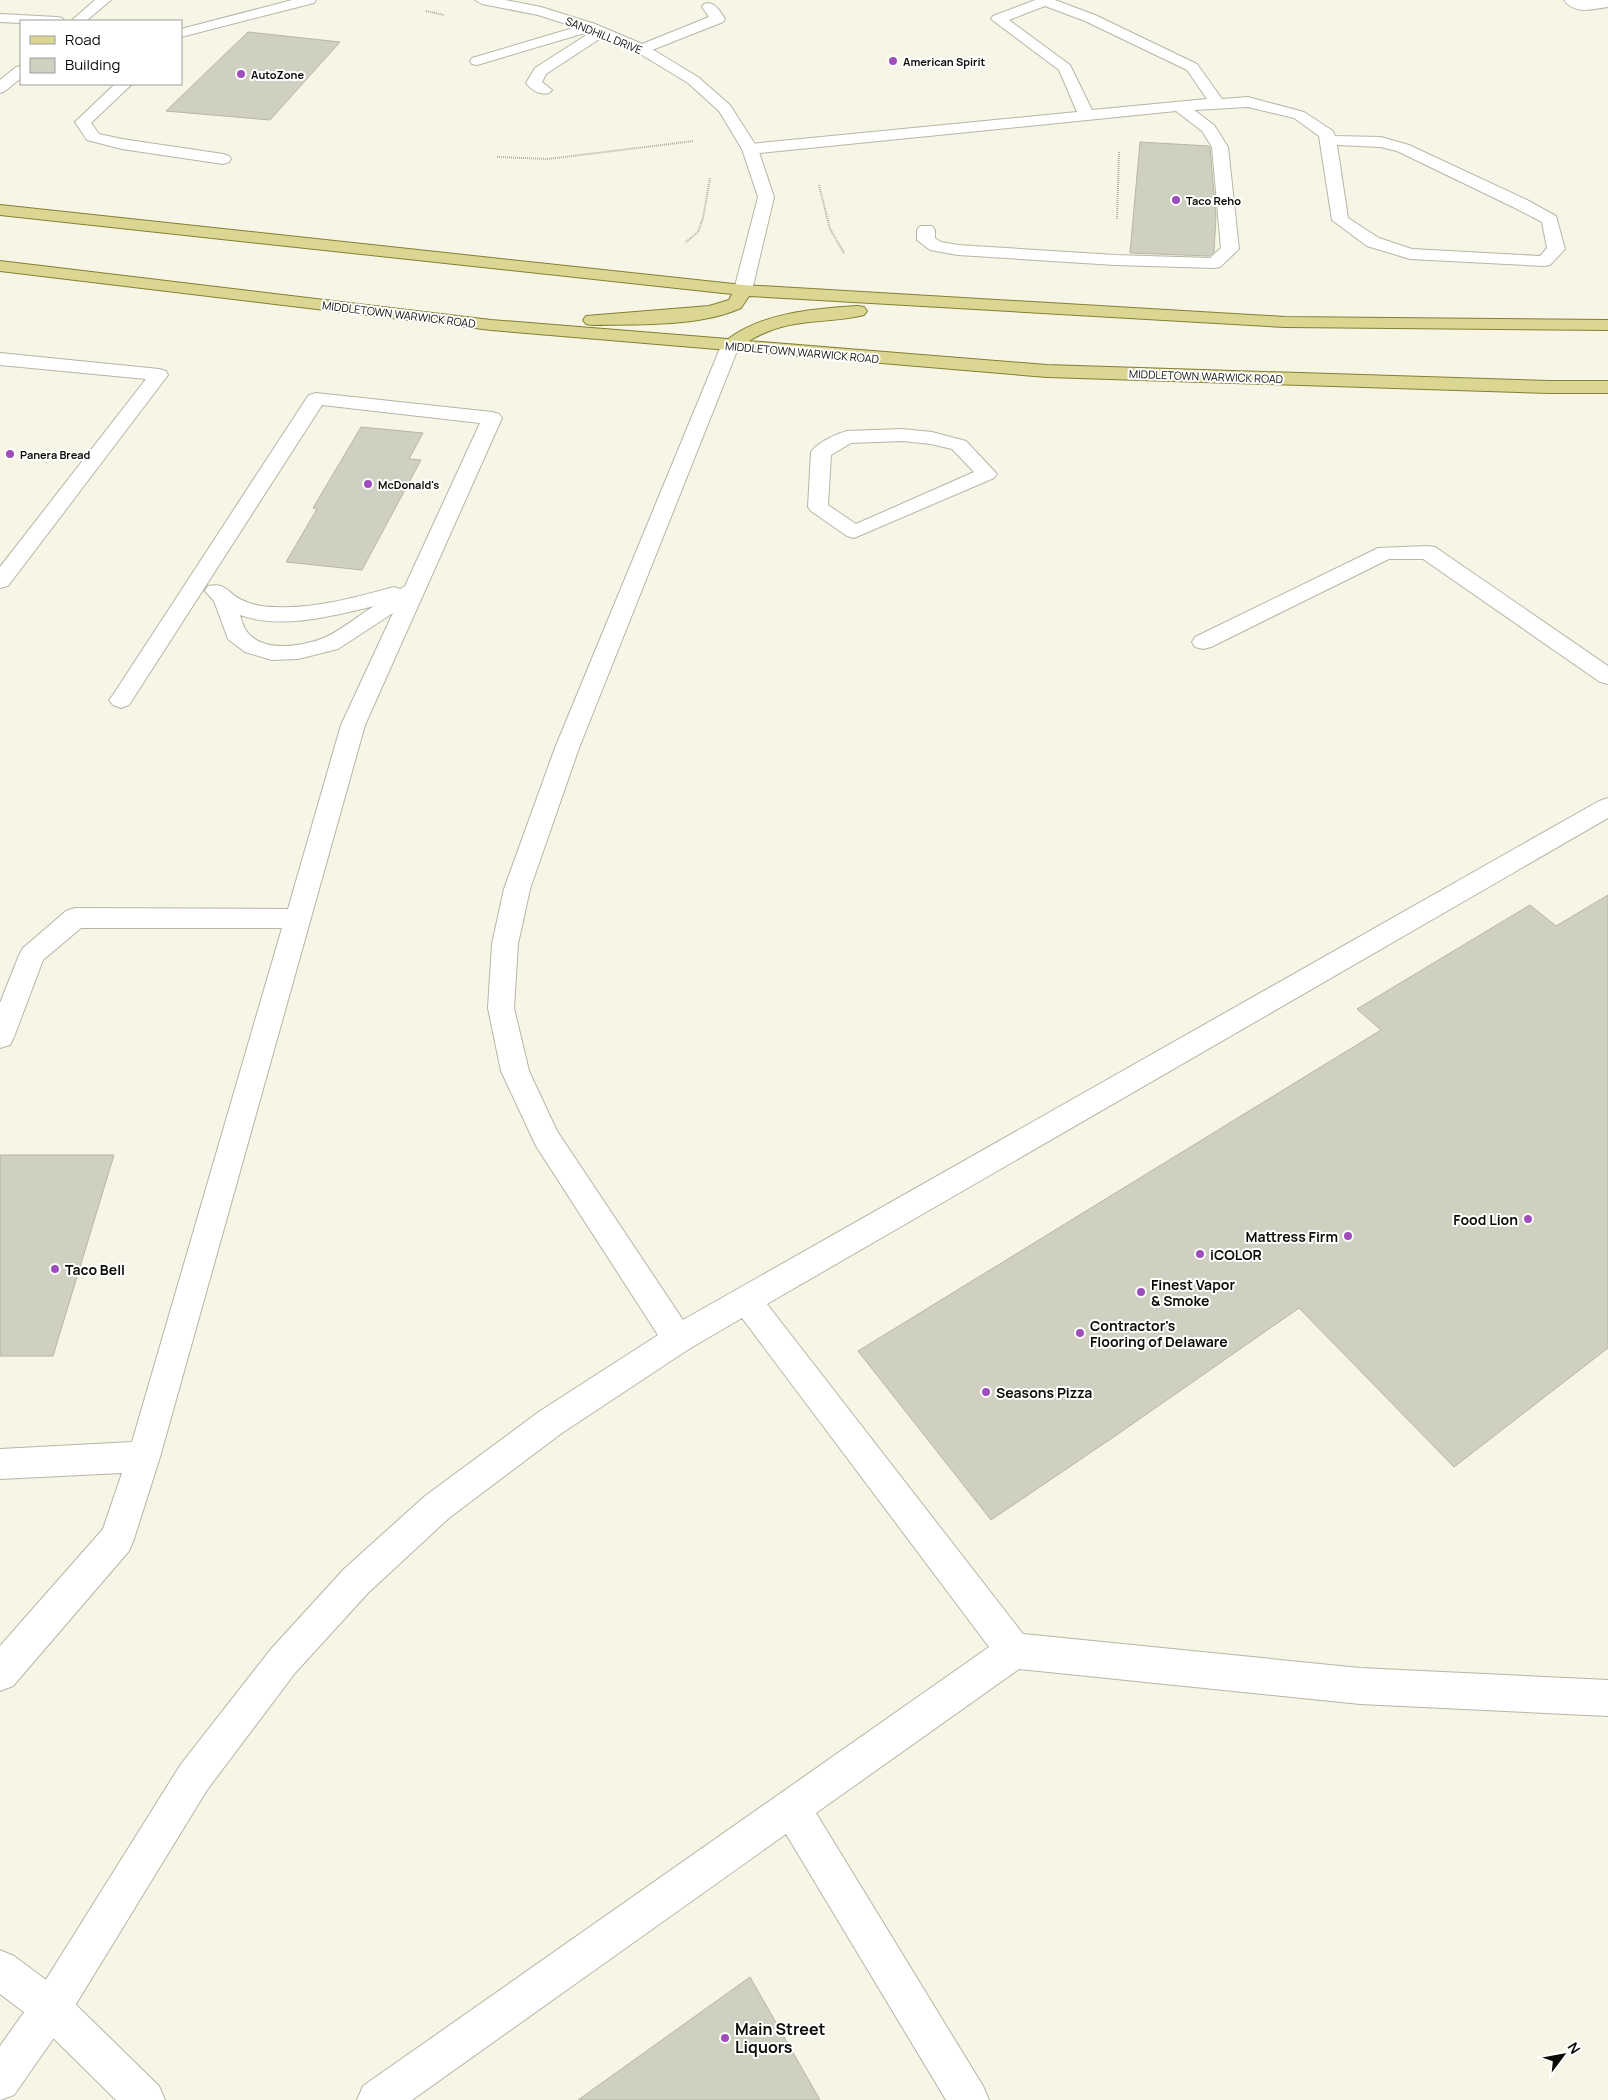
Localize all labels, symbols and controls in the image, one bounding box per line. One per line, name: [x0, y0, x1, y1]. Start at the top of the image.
street label: SANDHILL DRIVE: [563, 13, 645, 57]
legend: [20, 20, 182, 85]
text: Road: [65, 29, 101, 50]
text: Building: [65, 54, 120, 75]
place label: American Spirit: [903, 54, 985, 69]
marker: American Spirit: [887, 55, 899, 67]
place label: AutoZone: [251, 67, 304, 82]
marker: AutoZone: [235, 68, 247, 80]
place label: Taco Reho: [1186, 193, 1241, 208]
marker: Taco Reho: [1170, 194, 1182, 206]
street label: MIDDLETOWN WARWICK ROAD: [321, 297, 477, 331]
street label: MIDDLETOWN WARWICK ROAD: [724, 338, 880, 366]
street label: MIDDLETOWN WARWICK ROAD: [1129, 366, 1283, 386]
place label: Panera Bread: [20, 447, 90, 462]
marker: Panera Bread: [4, 448, 16, 460]
place label: McDonald's: [378, 477, 439, 492]
marker: McDonald's: [362, 478, 374, 490]
place label: Food Lion: [1453, 1210, 1518, 1229]
marker: Food Lion: [1522, 1213, 1534, 1225]
place label: Mattress Firm: [1245, 1227, 1338, 1246]
marker: Mattress Firm: [1342, 1230, 1354, 1242]
place label: iCOLOR: [1210, 1245, 1262, 1264]
marker: iCOLOR: [1194, 1248, 1206, 1260]
place label: Taco Bell: [65, 1260, 125, 1279]
marker: Taco Bell: [49, 1263, 61, 1275]
place label: Finest Vapor & Smoke: [1151, 1275, 1235, 1310]
marker: Finest Vapor & Smoke: [1135, 1286, 1147, 1298]
place label: Contractor's Flooring of Delaware: [1090, 1316, 1228, 1351]
marker: Contractor's Flooring of Delaware: [1074, 1327, 1086, 1339]
place label: Seasons Pizza: [996, 1383, 1092, 1402]
marker: Seasons Pizza: [980, 1386, 992, 1398]
place label: Main Street Liquors: [735, 2018, 826, 2058]
north arrow: [1538, 2030, 1588, 2080]
marker: Main Street Liquors: [719, 2032, 731, 2044]
text: N: [1564, 2039, 1585, 2057]

